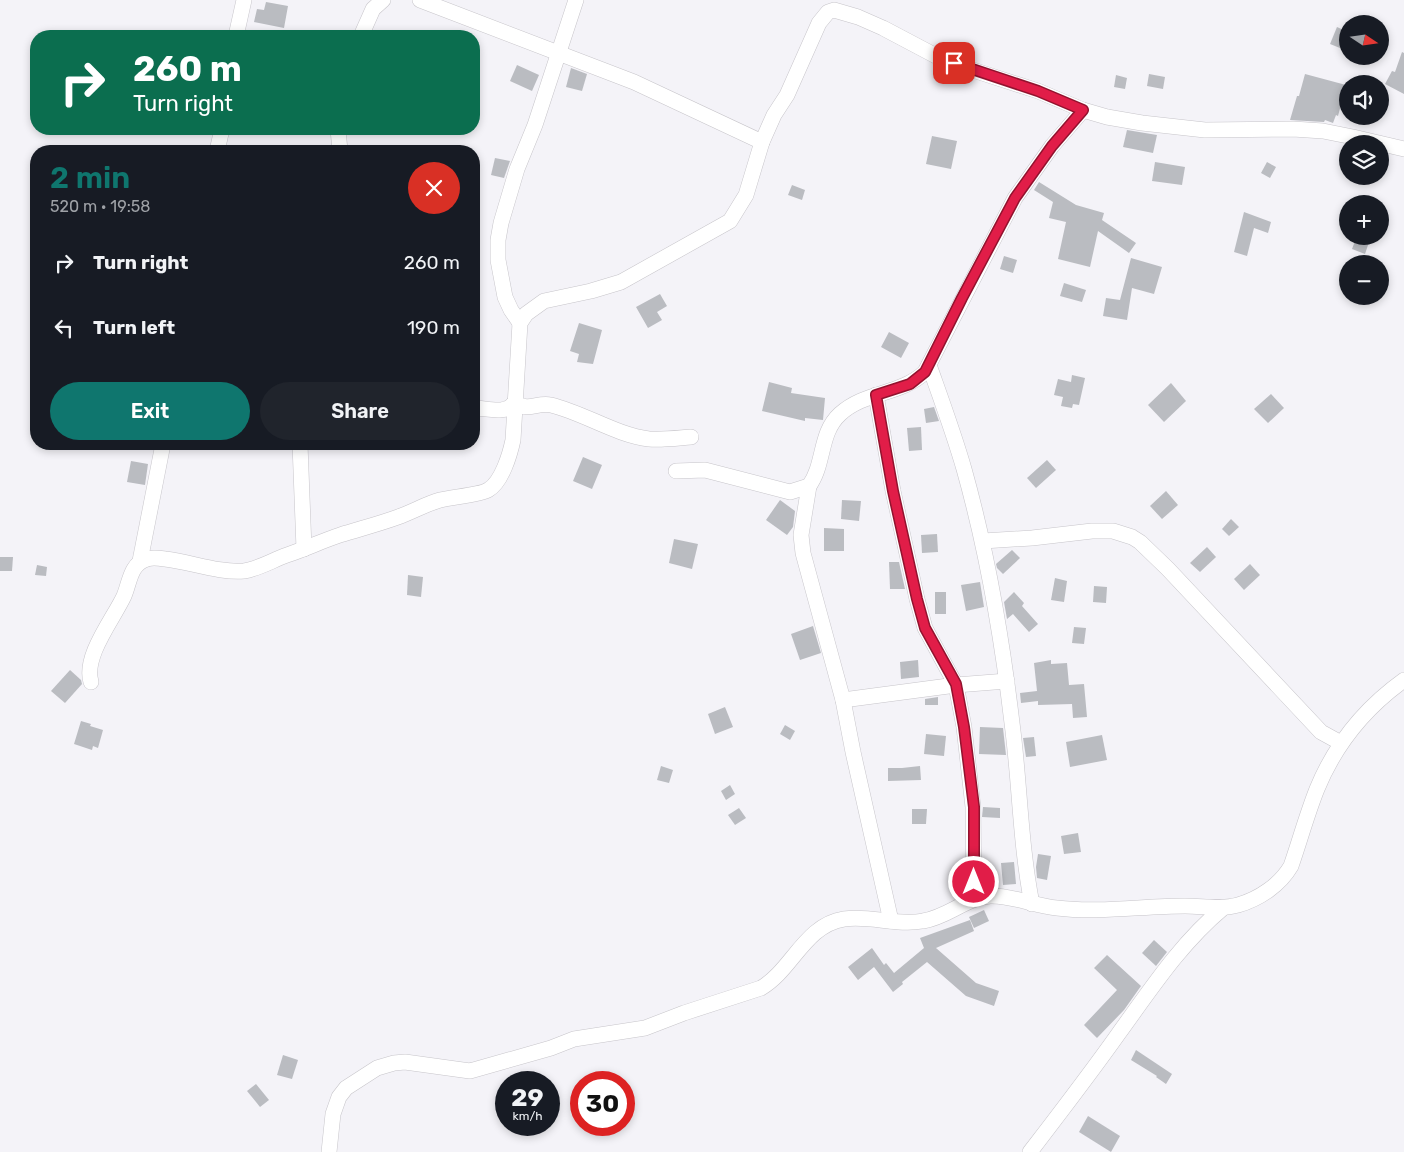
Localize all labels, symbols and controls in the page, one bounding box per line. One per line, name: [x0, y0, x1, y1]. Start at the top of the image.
north arrow: [1339, 15, 1389, 65]
map controls: [1339, 15, 1389, 305]
pin: [933, 42, 975, 84]
text: 260 m: [133, 48, 242, 90]
icon: arrive: [940, 49, 968, 77]
icon: right: [50, 50, 115, 115]
button: sound: [1339, 75, 1389, 125]
text: Turn right: [133, 90, 233, 117]
button: layers: [1339, 135, 1389, 185]
text: 2 min: [50, 160, 130, 196]
button: close: [408, 162, 460, 214]
button: +: [1339, 195, 1389, 245]
text: 520 m · 19:58: [50, 197, 150, 216]
icon: right: [50, 249, 78, 277]
text: Turn right: [93, 251, 188, 274]
text: 260 m: [404, 251, 460, 274]
button: −: [1339, 255, 1389, 305]
icon: left: [50, 314, 78, 342]
text: Turn left: [93, 316, 175, 339]
text: 190 m: [407, 316, 460, 339]
button: Exit: [50, 382, 250, 440]
button: Share: [260, 382, 460, 440]
position arrow: [947, 855, 999, 907]
speed limit sign: 30: [570, 1071, 635, 1136]
text: 29: [511, 1083, 544, 1112]
text: km/h: [513, 1109, 542, 1123]

